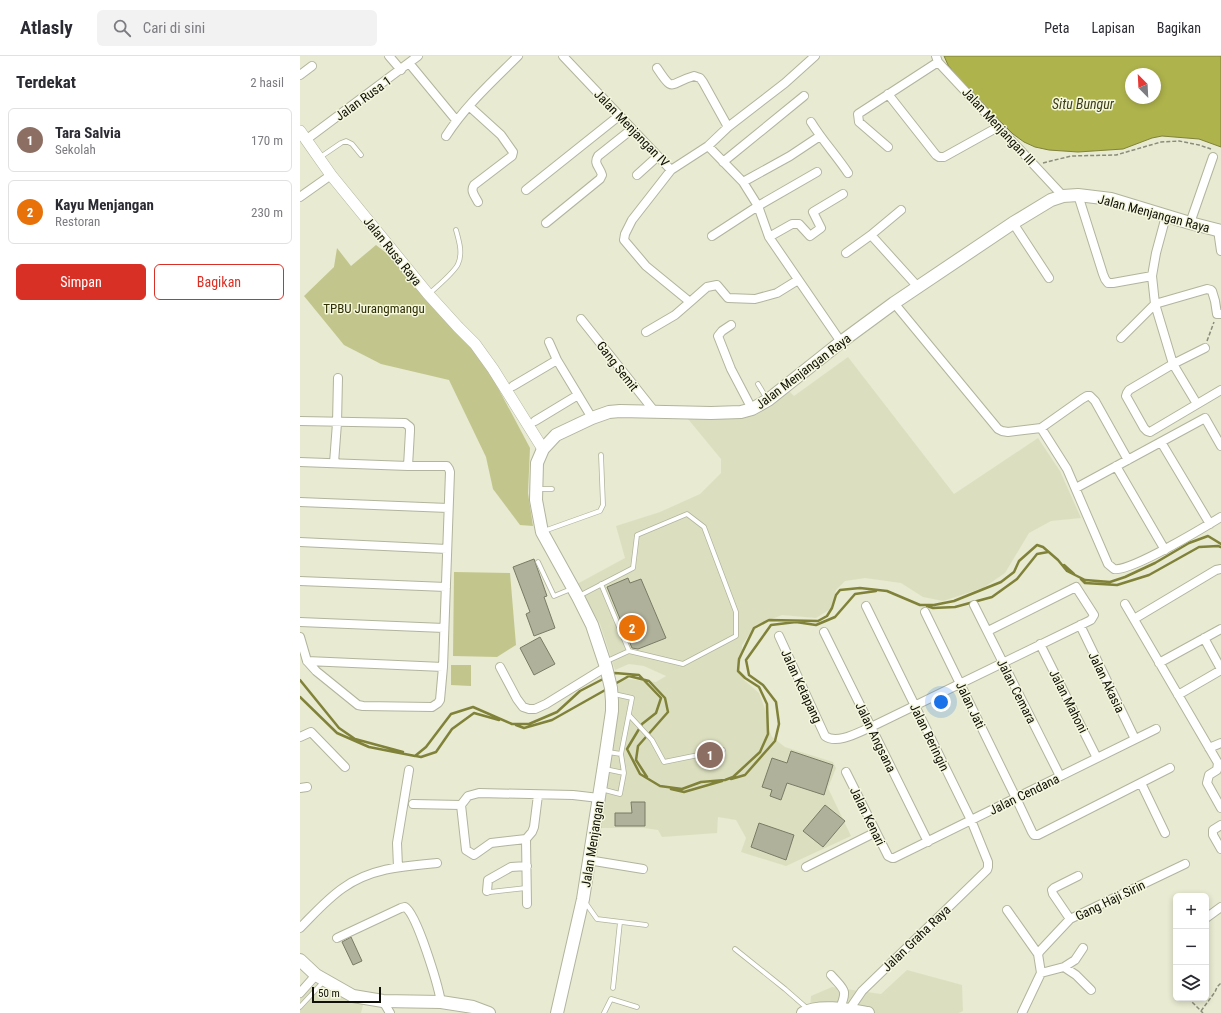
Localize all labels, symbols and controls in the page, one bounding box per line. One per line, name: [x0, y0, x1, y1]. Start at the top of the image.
search box: [97, 10, 377, 46]
text: Atlasly: [20, 16, 73, 39]
icon: search: [111, 17, 133, 39]
text: Cari di sini: [143, 19, 205, 37]
text: Peta: [1044, 20, 1069, 36]
text: Lapisan: [1091, 20, 1135, 36]
text: Bagikan: [1157, 20, 1201, 36]
north arrow: [1125, 68, 1161, 104]
text: Terdekat: [16, 72, 76, 92]
street label: Jalan Rusa 1: [332, 73, 394, 124]
text: 2 hasil: [250, 75, 284, 90]
street label: Jalan Menjangan III: [959, 85, 1038, 168]
street label: Jalan Menjangan IV: [591, 87, 673, 170]
water label: Situ Bungur: [1052, 96, 1115, 112]
text: Tara Salvia: [55, 124, 121, 142]
text: 1: [27, 133, 33, 148]
text: 170 m: [251, 133, 283, 148]
text: Sekolah: [55, 142, 96, 157]
street label: Jalan Menjangan Raya: [1096, 191, 1211, 236]
text: Kayu Menjangan: [55, 196, 154, 214]
text: 2: [27, 205, 33, 220]
text: 230 m: [251, 205, 283, 220]
text: Restoran: [55, 214, 100, 229]
street label: Jalan Rusa Raya: [360, 214, 425, 289]
button: Simpan: [16, 264, 146, 300]
button: Bagikan: [154, 264, 284, 300]
park label: TPBU Jurangmangu: [323, 301, 425, 316]
street label: Jalan Menjangan Raya: [753, 331, 854, 412]
street label: Gang Semit: [594, 338, 642, 394]
pin: 2: [619, 613, 645, 643]
street label: Jalan Ketapang: [778, 647, 825, 725]
street label: Jalan Akasia: [1085, 649, 1128, 715]
street label: Jalan Cemara: [994, 656, 1039, 726]
street label: Jalan Mahoni: [1046, 667, 1091, 735]
street label: Jalan Jati: [953, 679, 988, 731]
your location: [931, 692, 951, 712]
street label: Jalan Angsana: [852, 700, 899, 775]
street label: Jalan Beringin: [907, 701, 952, 773]
pin: 1: [697, 740, 723, 770]
street label: Jalan Cendana: [987, 771, 1062, 818]
street label: Jalan Kenari: [847, 784, 888, 848]
street label: Jalan Menjangan: [578, 800, 607, 889]
street label: Gang Haji Sirin: [1073, 877, 1148, 924]
map controls: [1173, 893, 1209, 1001]
button: +: [1173, 893, 1209, 929]
street label: Jalan Graha Raya: [879, 902, 953, 975]
button: −: [1173, 929, 1209, 965]
button: layers: [1173, 965, 1209, 1001]
scale bar: [312, 985, 381, 1004]
text: 50 m: [318, 987, 340, 1000]

